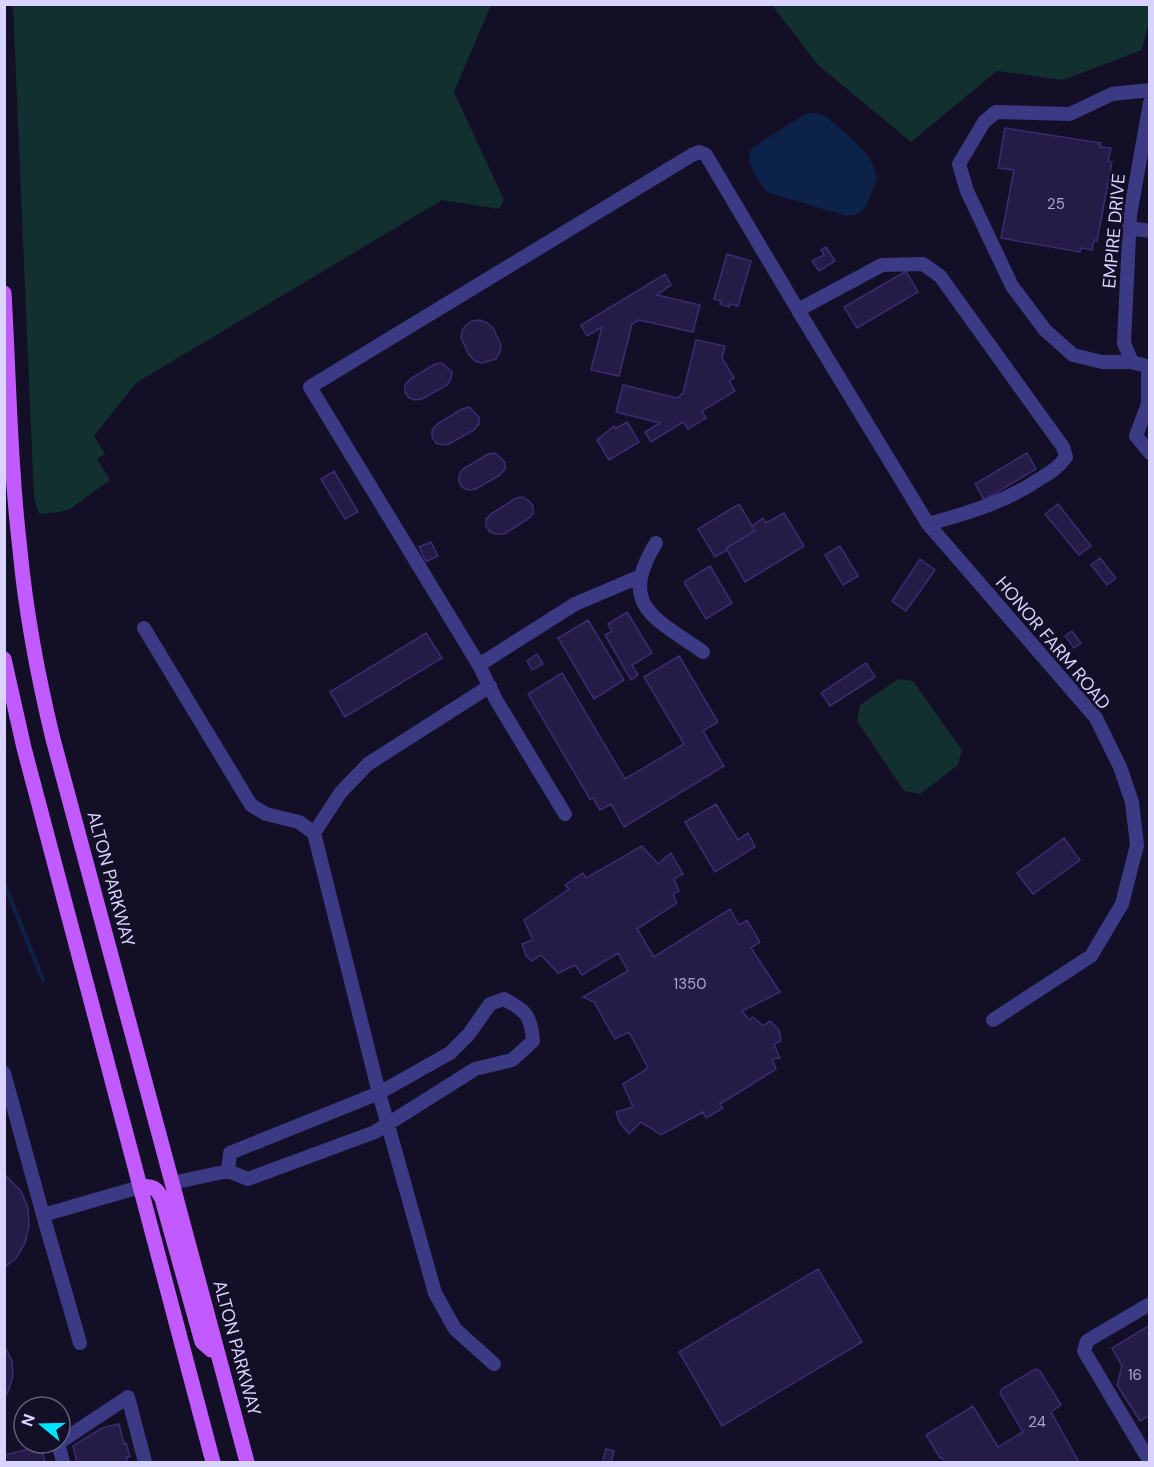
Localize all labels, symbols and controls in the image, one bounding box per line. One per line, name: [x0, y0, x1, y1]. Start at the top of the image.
street label: EMPIRE DRIVE: [1097, 173, 1131, 289]
house number: 25: [1047, 194, 1065, 214]
street label: HONOR FARM ROAD: [990, 571, 1116, 715]
street label: ALTON PARKWAY: [81, 809, 141, 950]
house number: 1350: [674, 974, 706, 994]
street label: ALTON PARKWAY: [207, 1278, 267, 1419]
house number: 16: [1128, 1365, 1142, 1385]
north arrow: [12, 1395, 72, 1455]
text: N: [16, 1411, 40, 1429]
house number: 24: [1028, 1412, 1046, 1432]

